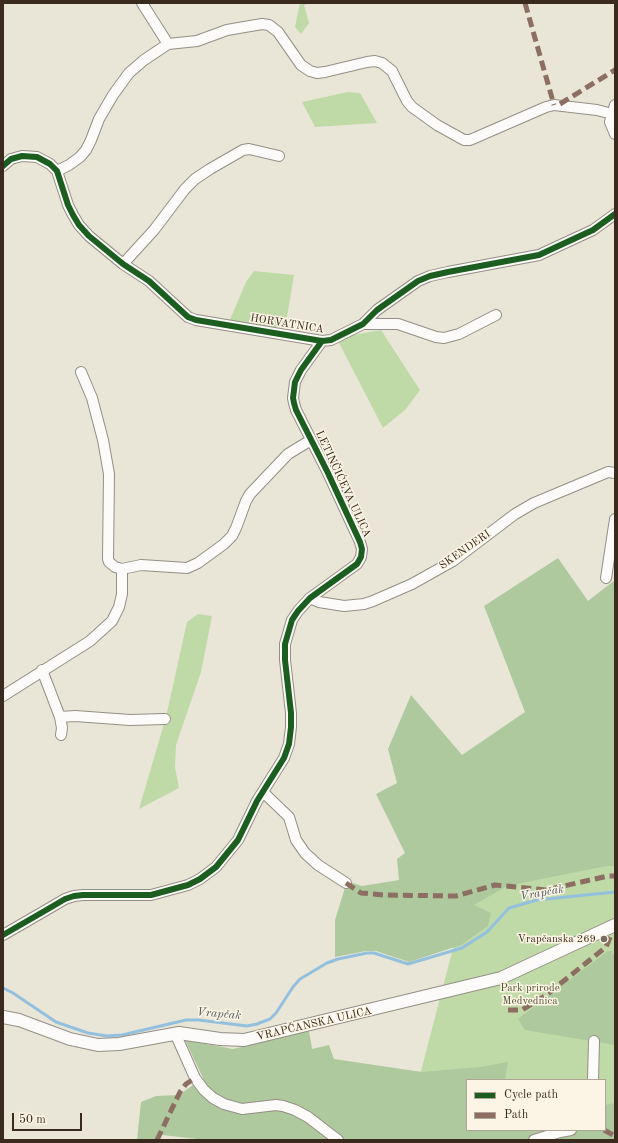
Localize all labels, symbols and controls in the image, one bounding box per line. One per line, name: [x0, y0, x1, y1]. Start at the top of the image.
street label: HORVATNICA: [249, 312, 325, 336]
street label: LETINČIĆEVA ULICA: [312, 429, 374, 539]
street label: SKENDERI: [437, 528, 493, 572]
water label: Vrapčak: [519, 882, 565, 904]
place label: Vrapčanska 269: [518, 932, 596, 946]
marker: Vrapčanska 269: [599, 934, 609, 944]
park label: Park prirode Medvednica: [500, 981, 560, 1007]
street label: VRAPČANSKA ULICA: [255, 1004, 373, 1044]
water label: Vrapčak: [196, 1005, 242, 1023]
legend: [466, 1079, 606, 1131]
text: Cycle path: [504, 1089, 558, 1101]
scale bar: [14, 1105, 84, 1131]
text: Path: [504, 1109, 528, 1121]
text: 50 m: [19, 1114, 46, 1126]

